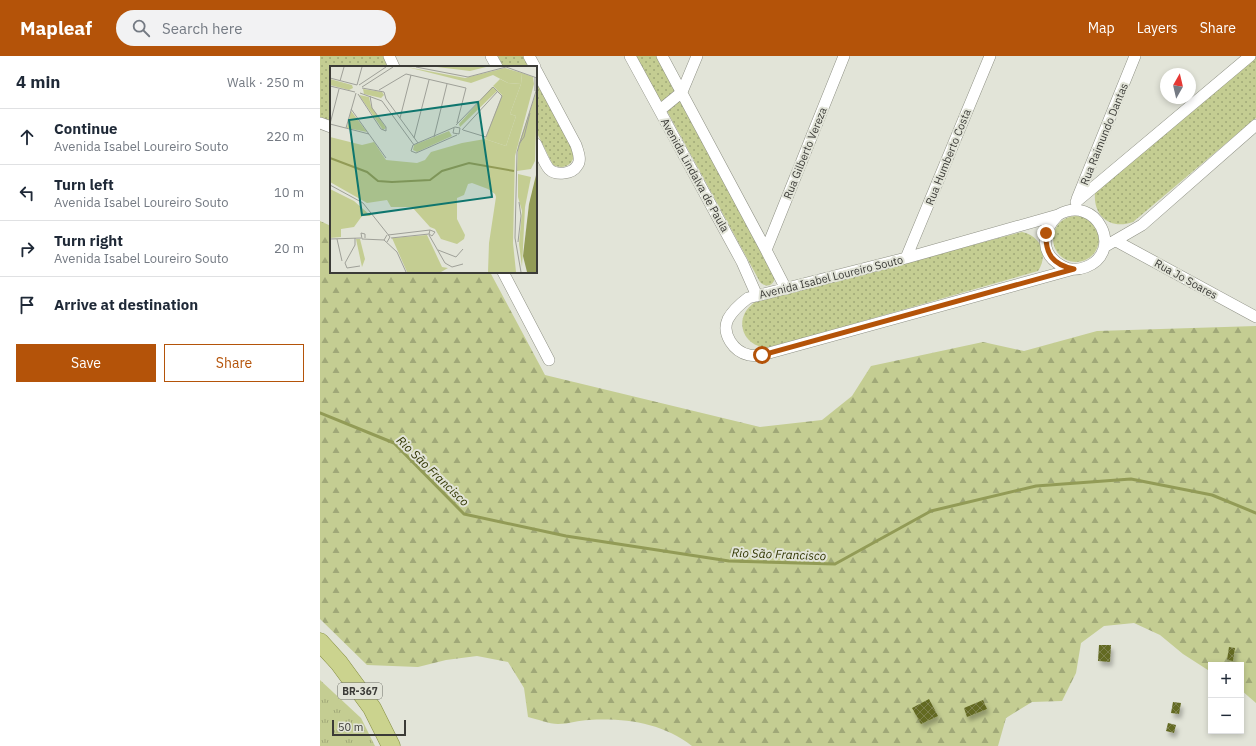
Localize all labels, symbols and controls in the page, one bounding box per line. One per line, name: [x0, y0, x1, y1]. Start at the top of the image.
search box: [116, 10, 396, 46]
text: Mapleaf: [20, 16, 92, 40]
icon: search: [130, 17, 152, 39]
text: Search here: [162, 19, 242, 38]
text: Map: [1088, 19, 1115, 37]
text: Layers: [1137, 19, 1178, 37]
text: Share: [1200, 19, 1236, 37]
inset map: [330, 66, 537, 273]
north arrow: [1160, 68, 1196, 104]
text: 4 min: [16, 71, 60, 93]
text: Walk · 250 m: [227, 74, 304, 91]
street label: Rua Raimundo Dantas: [1077, 81, 1131, 187]
street label: Rua Gilberto Vereza: [780, 105, 830, 201]
street label: Rua Humberto Costa: [922, 107, 974, 207]
street label: Avenida Lindalva de Paula: [658, 116, 732, 234]
text: Continue: [54, 119, 118, 138]
icon: ahead: [16, 126, 38, 148]
text: 220 m: [266, 128, 304, 145]
text: Avenida Isabel Loureiro Souto: [54, 138, 229, 155]
text: Turn left: [54, 175, 114, 194]
icon: left: [16, 182, 38, 204]
text: 10 m: [274, 184, 304, 201]
text: Avenida Isabel Loureiro Souto: [54, 194, 229, 211]
route end: [1037, 224, 1055, 242]
text: Turn right: [54, 231, 123, 250]
icon: right: [16, 238, 38, 260]
text: 20 m: [274, 240, 304, 257]
text: Avenida Isabel Loureiro Souto: [54, 250, 229, 267]
street label: Avenida Isabel Loureiro Souto: [758, 252, 904, 302]
street label: Rua Jo Soares: [1152, 256, 1220, 302]
icon: arrive: [16, 294, 38, 316]
text: Arrive at destination: [54, 295, 198, 314]
button: Save: [16, 344, 156, 382]
button: Share: [164, 344, 304, 382]
route start: [753, 346, 771, 364]
water label: Rio São Francisco: [394, 433, 473, 510]
water label: Rio São Francisco: [731, 545, 827, 563]
map controls: [1208, 662, 1244, 734]
button: +: [1208, 662, 1244, 698]
road number: BR-367: [338, 683, 382, 699]
button: −: [1208, 698, 1244, 734]
scale bar: [332, 718, 406, 737]
text: 50 m: [338, 720, 363, 734]

